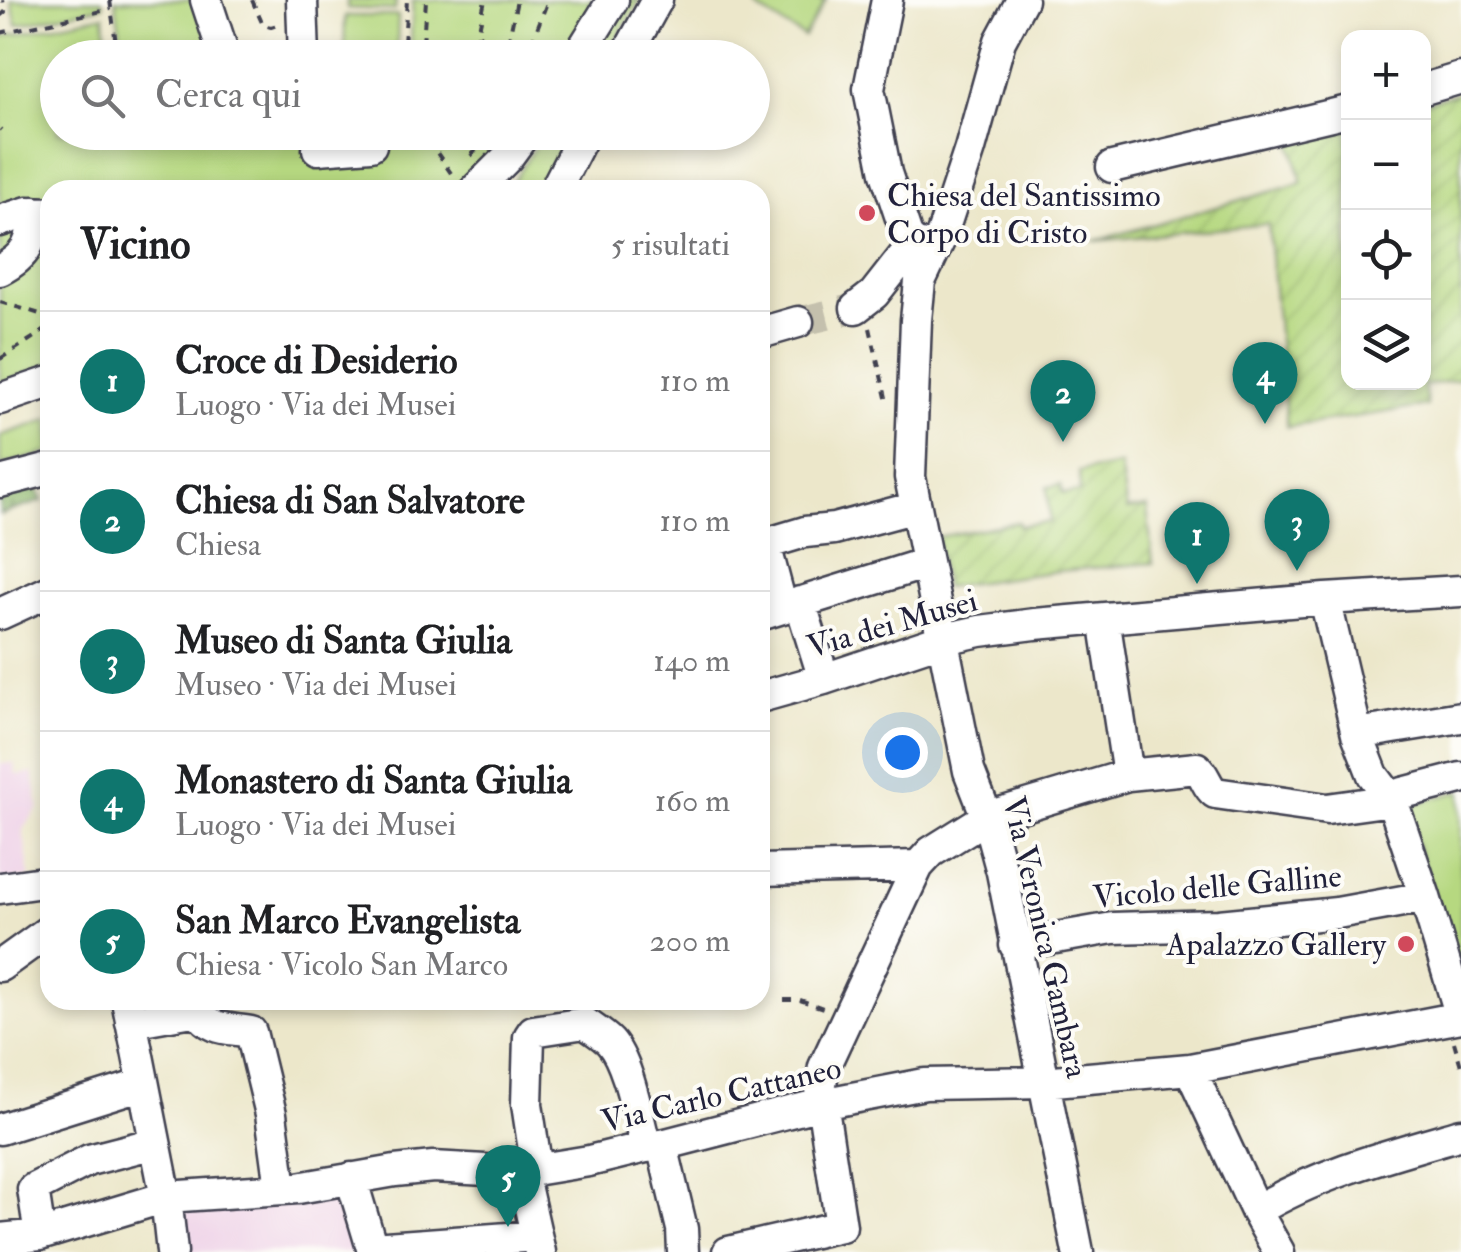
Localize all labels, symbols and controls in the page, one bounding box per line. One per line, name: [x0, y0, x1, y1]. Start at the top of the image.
map controls: [1341, 30, 1431, 390]
button: +: [1341, 30, 1431, 120]
search box: [40, 40, 770, 150]
icon: search: [75, 68, 130, 123]
text: Cerca qui: [155, 71, 301, 119]
button: −: [1341, 120, 1431, 210]
place label: Chiesa del Santissimo Corpo di Cristo: [887, 176, 1161, 253]
marker: Chiesa del Santissimo Corpo di Cristo: [856, 202, 878, 224]
button: locate: [1341, 210, 1431, 300]
text: Vicino: [80, 219, 190, 271]
text: 5 risultati: [611, 225, 730, 265]
button: layers: [1341, 300, 1431, 390]
text: Croce di Desiderio: [175, 337, 458, 385]
pin: 4: [1232, 342, 1298, 424]
pin: 2: [1030, 360, 1096, 442]
text: 1: [107, 361, 118, 401]
text: 110 m: [659, 361, 730, 401]
text: Luogo · Via dei Musei: [175, 385, 456, 425]
text: Chiesa di San Salvatore: [175, 477, 525, 525]
pin: 3: [1264, 488, 1330, 571]
text: 2: [104, 501, 121, 541]
text: 110 m: [659, 501, 730, 541]
pin: 1: [1164, 502, 1230, 584]
text: Chiesa: [175, 525, 261, 565]
street label: Via dei Musei: [803, 581, 982, 667]
text: Museo di Santa Giulia: [175, 617, 512, 665]
text: 3: [106, 641, 119, 681]
text: 140 m: [653, 641, 730, 681]
text: Museo · Via dei Musei: [175, 665, 457, 705]
your location: [877, 727, 928, 778]
text: Monastero di Santa Giulia: [175, 757, 572, 805]
text: 4: [104, 781, 121, 821]
text: 160 m: [655, 781, 730, 821]
street label: Via Veronica Gambara: [993, 793, 1097, 1083]
text: Luogo · Via dei Musei: [175, 805, 456, 845]
street label: Vicolo delle Galline: [1091, 856, 1343, 918]
text: San Marco Evangelista: [175, 897, 520, 945]
text: 5: [105, 921, 120, 961]
text: 200 m: [649, 921, 730, 961]
place label: Apalazzo Gallery: [1165, 925, 1387, 965]
marker: Apalazzo Gallery: [1395, 933, 1417, 955]
text: Chiesa · Vicolo San Marco: [175, 945, 508, 985]
street label: Via Carlo Cattaneo: [597, 1048, 845, 1142]
pin: 5: [476, 1144, 540, 1227]

